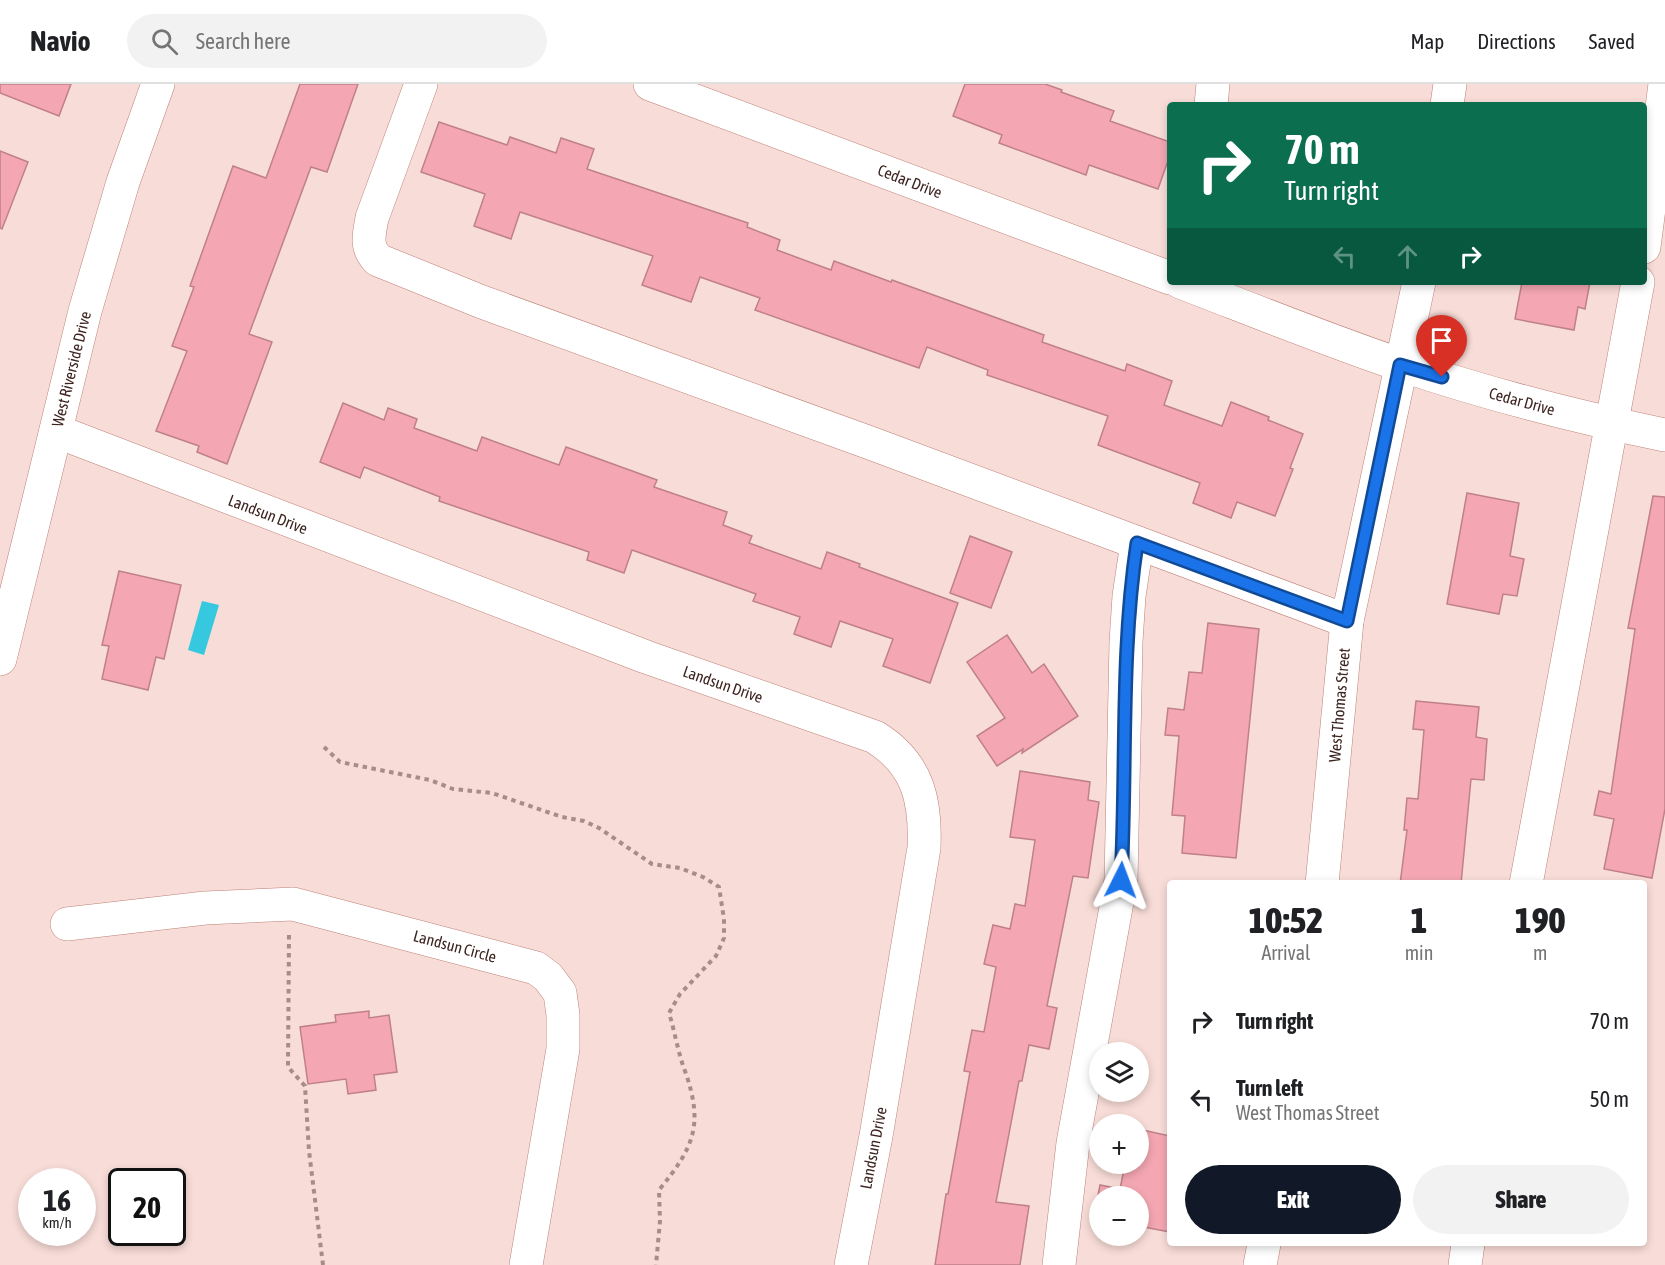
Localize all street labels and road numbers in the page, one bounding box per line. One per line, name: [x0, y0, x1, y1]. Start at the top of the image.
street label: Cedar Drive: [875, 161, 945, 201]
street label: West Riverside Drive: [48, 309, 94, 429]
street label: Cedar Drive: [1487, 384, 1557, 418]
street label: Landsun Drive: [226, 491, 310, 537]
street label: West Thomas Street: [1325, 647, 1353, 763]
street label: Landsun Drive: [681, 662, 765, 706]
street label: Landsun Circle: [412, 926, 498, 966]
street label: Landsun Drive: [856, 1105, 890, 1191]

